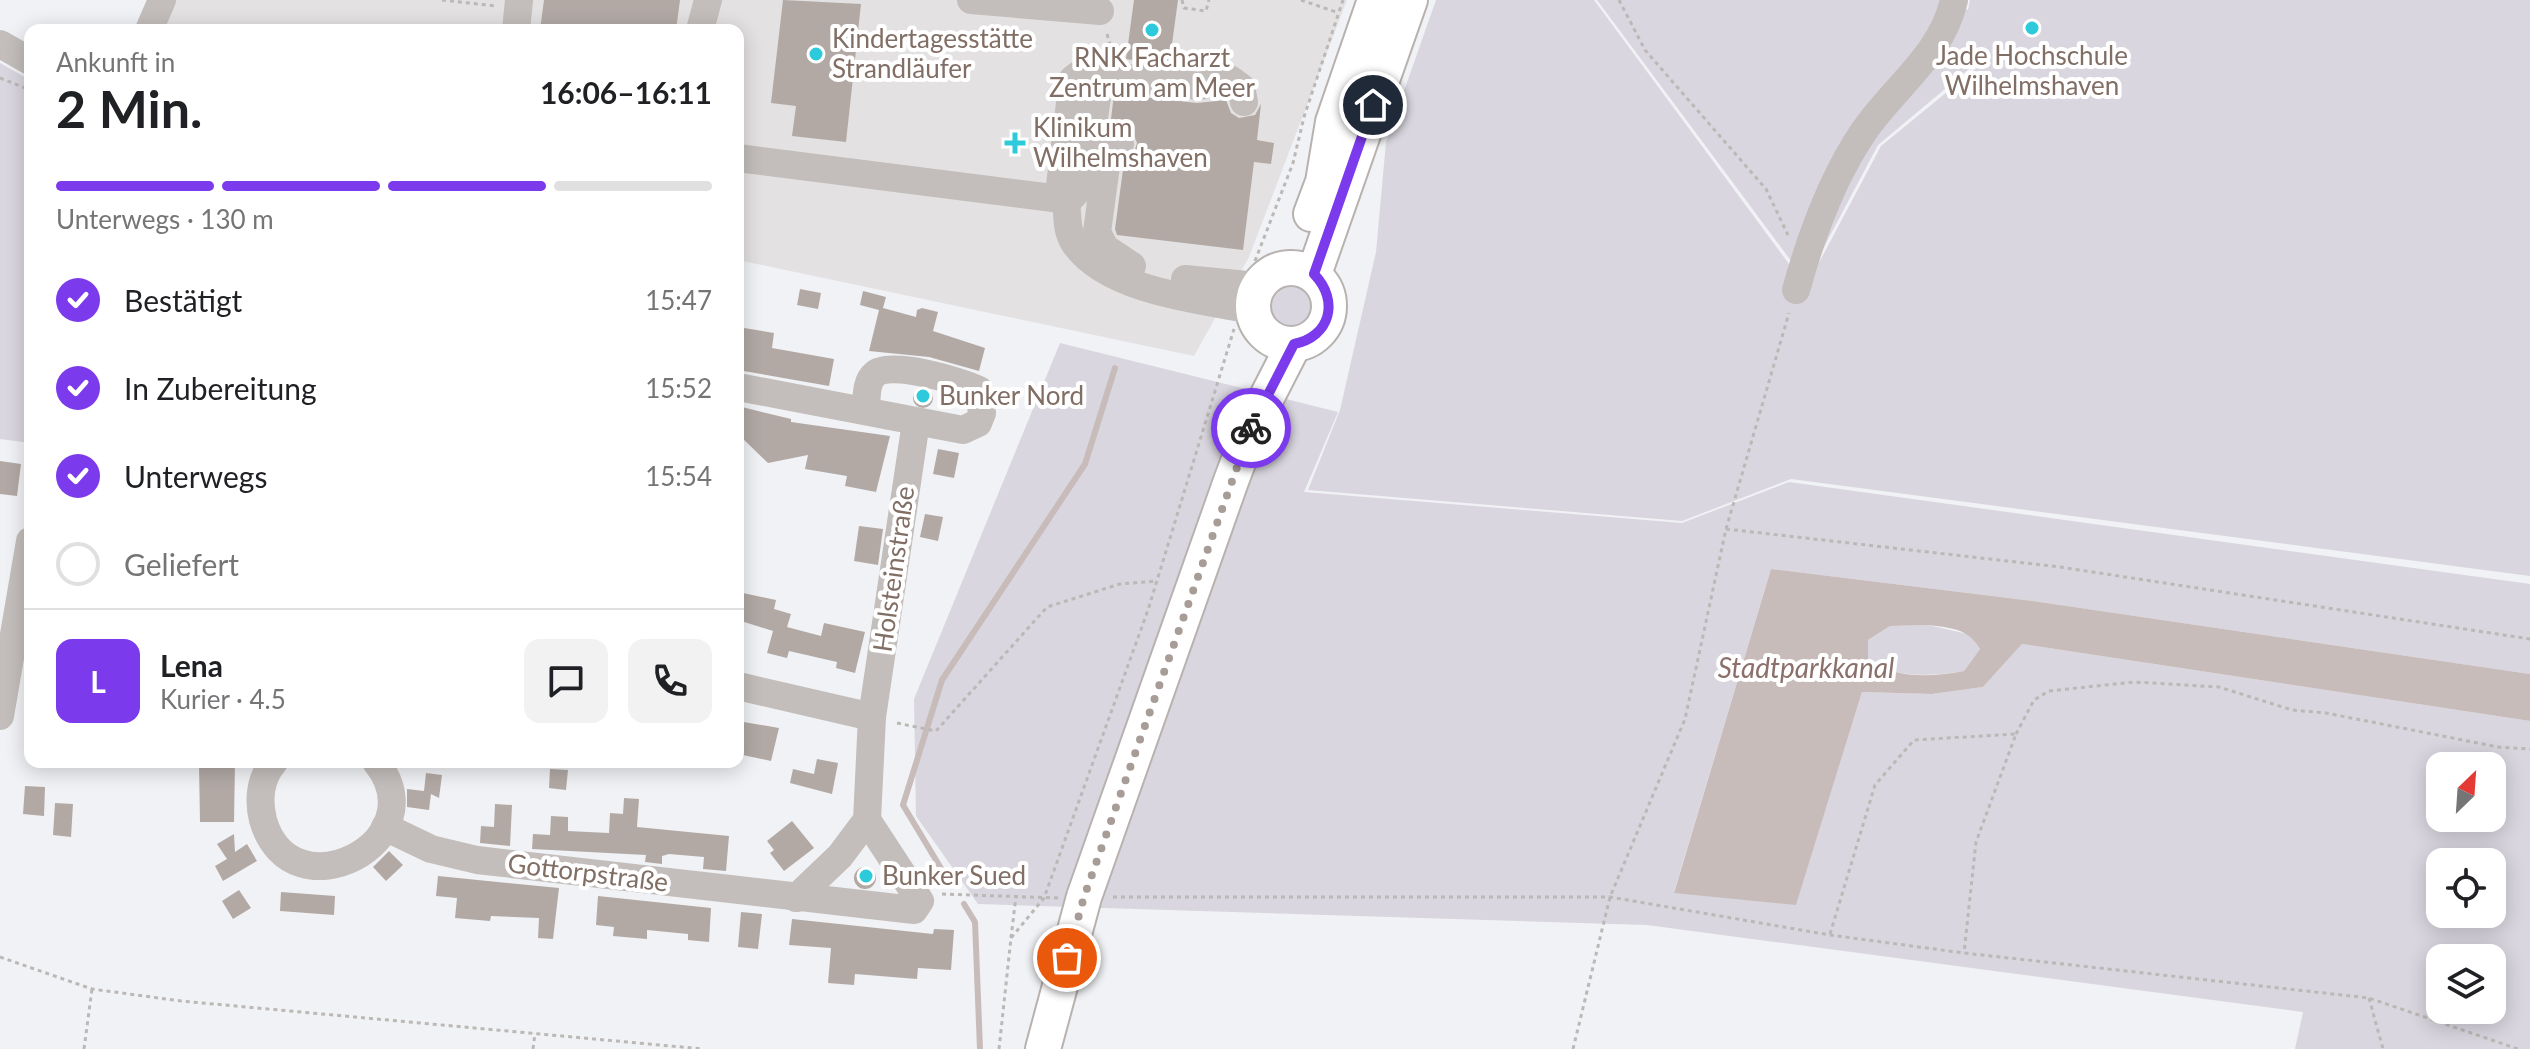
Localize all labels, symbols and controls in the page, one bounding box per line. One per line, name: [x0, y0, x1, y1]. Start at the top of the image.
marker: Jade Hochschule Wilhelmshaven: [2023, 19, 2041, 37]
marker: RNK Facharzt Zentrum am Meer: [1143, 21, 1161, 39]
place label: Kindertagesstätte Strandläufer: [832, 22, 1033, 84]
place label: Jade Hochschule Wilhelmshaven: [1936, 39, 2128, 101]
place label: RNK Facharzt Zentrum am Meer: [1049, 41, 1256, 103]
marker: Kindertagesstätte Strandläufer: [807, 45, 825, 63]
text: Ankunft in: [56, 46, 175, 78]
pin: [1339, 71, 1407, 139]
text: 16:06–16:11: [540, 74, 712, 110]
text: 2 Min.: [56, 77, 202, 139]
icon: home: [1351, 83, 1395, 127]
place label: Klinikum Wilhelmshaven: [1033, 111, 1208, 173]
marker: Klinikum Wilhelmshaven: [1004, 132, 1026, 154]
text: Unterwegs · 130 m: [56, 203, 274, 235]
icon: check: [56, 278, 100, 322]
text: Bestätigt: [124, 282, 242, 318]
text: 15:47: [645, 284, 712, 316]
icon: check: [56, 366, 100, 410]
text: In Zubereitung: [124, 370, 317, 406]
text: 15:52: [645, 372, 712, 404]
place label: Bunker Nord: [939, 379, 1084, 411]
marker: Bunker Nord: [914, 387, 932, 405]
courier: [1211, 388, 1291, 468]
icon: bike: [1229, 406, 1273, 450]
icon: check: [56, 454, 100, 498]
text: Unterwegs: [124, 458, 267, 494]
text: 15:54: [645, 460, 712, 492]
street label: Holsteinstraße: [866, 484, 920, 654]
text: Geliefert: [124, 546, 239, 582]
button: chat: [524, 639, 608, 723]
button: phone: [628, 639, 712, 723]
text: Lena: [160, 647, 223, 683]
water label: Stadtparkkanal: [1718, 650, 1894, 684]
text: L: [90, 663, 106, 699]
text: Kurier · 4.5: [160, 683, 286, 715]
north arrow: [2426, 752, 2506, 832]
map controls: [2426, 752, 2506, 1024]
street label: Gottorpstraße: [506, 846, 670, 898]
button: locate: [2426, 848, 2506, 928]
place label: Bunker Sued: [882, 859, 1026, 891]
marker: Bunker Sued: [857, 867, 875, 885]
pin: [1033, 924, 1101, 992]
icon: bag: [1045, 936, 1089, 980]
button: layers: [2426, 944, 2506, 1024]

